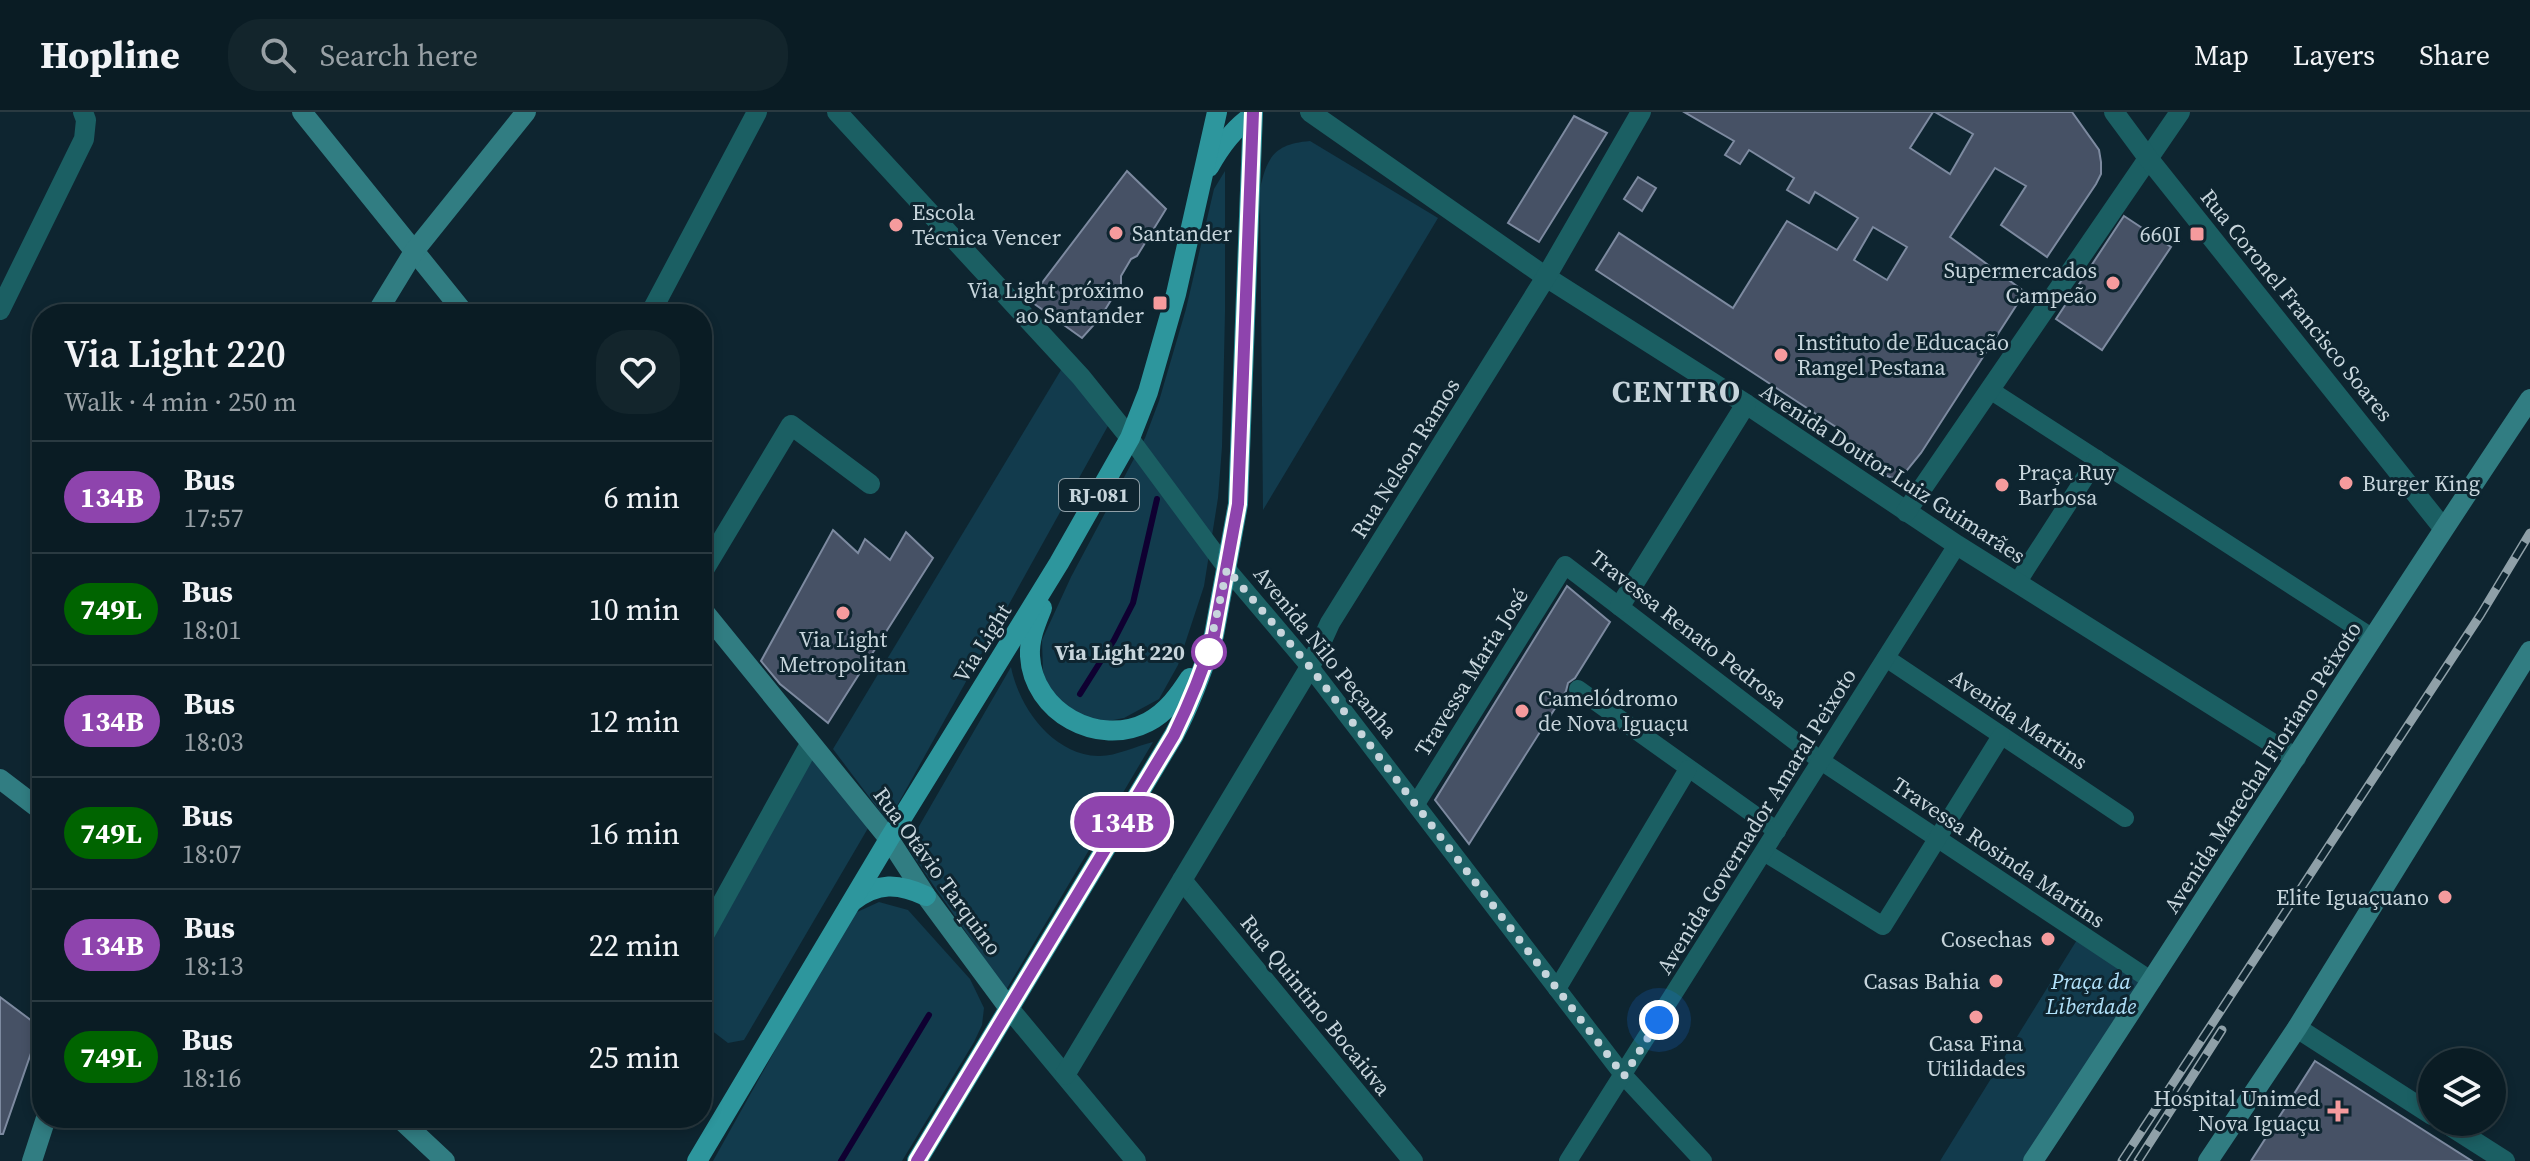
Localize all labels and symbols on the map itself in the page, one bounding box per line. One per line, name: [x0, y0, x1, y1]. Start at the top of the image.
street label: Rua Coronel Francisco Soares: [2194, 182, 2400, 428]
place label: Escola Técnica Vencer: [912, 197, 1062, 252]
marker: Escola Técnica Vencer: [887, 216, 905, 234]
place label: Santander: [1132, 218, 1233, 248]
place label: 660I: [2140, 219, 2181, 249]
marker: Santander: [1107, 224, 1125, 242]
marker: 660I: [2188, 225, 2206, 243]
place label: Supermercados Campeão: [1944, 255, 2097, 310]
marker: Supermercados Campeão: [2104, 274, 2122, 292]
place label: Via Light próximo ao Santander: [967, 275, 1145, 330]
marker: Via Light próximo ao Santander: [1151, 294, 1169, 312]
place label: Instituto de Educação Rangel Pestana: [1797, 327, 2009, 382]
marker: Instituto de Educação Rangel Pestana: [1772, 346, 1790, 364]
district label: CENTRO: [1612, 371, 1742, 412]
street label: Rua Nelson Ramos: [1344, 372, 1466, 544]
street label: Avenida Doutor Luiz Guimarães: [1754, 376, 2032, 570]
place label: Praça Ruy Barbosa: [2018, 457, 2117, 512]
place label: Burger King: [2362, 468, 2480, 498]
marker: Burger King: [2337, 474, 2355, 492]
marker: Praça Ruy Barbosa: [1993, 476, 2011, 494]
road number: RJ-081: [1059, 479, 1139, 511]
street label: Travessa Renato Pedrosa: [1584, 543, 1794, 716]
street label: Avenida Nilo Peçanha: [1247, 560, 1405, 745]
street label: Travessa Maria José: [1407, 582, 1535, 762]
street label: Via Light: [946, 597, 1019, 688]
marker: Via Light Metropolitan: [834, 604, 852, 622]
street label: Avenida Marechal Floriano Peixoto: [2156, 615, 2368, 919]
place label: Via Light Metropolitan: [779, 624, 907, 679]
marker: Via Light 220: [1192, 635, 1226, 669]
place label: Via Light 220: [1055, 637, 1185, 667]
street label: Avenida Governador Amaral Peixoto: [1649, 662, 1863, 980]
street label: Avenida Martins: [1944, 662, 2094, 776]
place label: Camelódromo de Nova Iguaçu: [1538, 683, 1689, 738]
marker: Camelódromo de Nova Iguaçu: [1513, 702, 1531, 720]
street label: Travessa Rosinda Martins: [1887, 769, 2111, 935]
street label: Rua Otávio Tarquino: [867, 781, 1009, 961]
line badge: 134B: [1066, 796, 1178, 848]
place label: Elite Iguaçuano: [2276, 882, 2429, 912]
marker: Elite Iguaçuano: [2436, 888, 2454, 906]
street label: Rua Quintino Bocaiúva: [1234, 908, 1399, 1102]
place label: Cosechas: [1941, 924, 2032, 954]
marker: Cosechas: [2039, 930, 2057, 948]
place label: Casas Bahia: [1863, 966, 1981, 996]
park label: Praça da Liberdade: [2045, 966, 2136, 1021]
marker: Casas Bahia: [1987, 972, 2005, 990]
your location: [1639, 1000, 1679, 1040]
marker: Casa Fina Utilidades: [1967, 1008, 1985, 1026]
place label: Casa Fina Utilidades: [1926, 1028, 2026, 1083]
place label: Hospital Unimed Nova Iguaçu: [2154, 1083, 2321, 1138]
marker: Hospital Unimed Nova Iguaçu: [2327, 1100, 2349, 1122]

